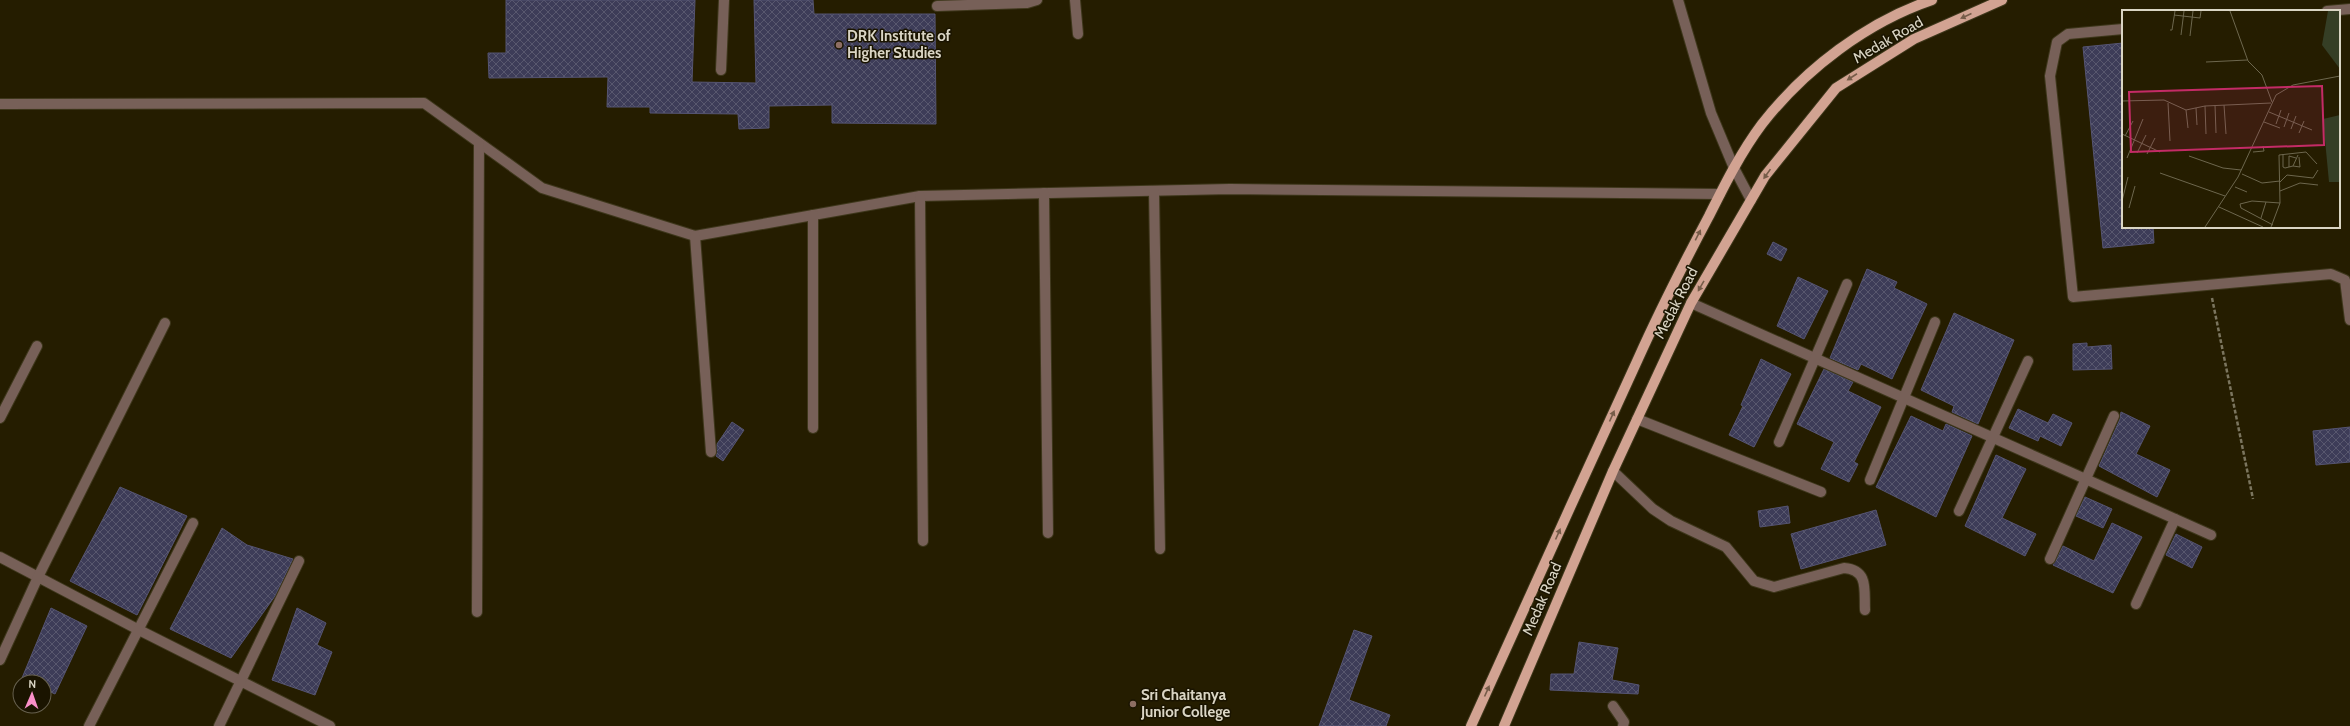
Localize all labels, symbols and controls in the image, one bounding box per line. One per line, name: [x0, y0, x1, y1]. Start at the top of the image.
inset map: [2122, 10, 2340, 228]
street label: Medak Road: [1850, 13, 1926, 67]
one-way arrow: [1960, 13, 1972, 19]
place label: DRK Institute of Higher Studies: [847, 27, 951, 62]
marker: DRK Institute of Higher Studies: [834, 40, 844, 50]
one-way arrow: [1847, 74, 1858, 81]
one-way arrow: [1763, 169, 1771, 179]
one-way arrow: [1695, 230, 1702, 241]
street label: Medak Road: [1650, 264, 1702, 342]
one-way arrow: [1697, 280, 1704, 292]
one-way arrow: [1609, 410, 1615, 421]
one-way arrow: [1555, 528, 1561, 540]
street label: Medak Road: [1519, 560, 1565, 638]
north arrow: [12, 674, 52, 714]
text: N: [28, 677, 36, 691]
one-way arrow: [1484, 685, 1490, 696]
place label: Sri Chaitanya Junior College: [1140, 686, 1231, 721]
marker: Sri Chaitanya Junior College: [1128, 699, 1138, 709]

